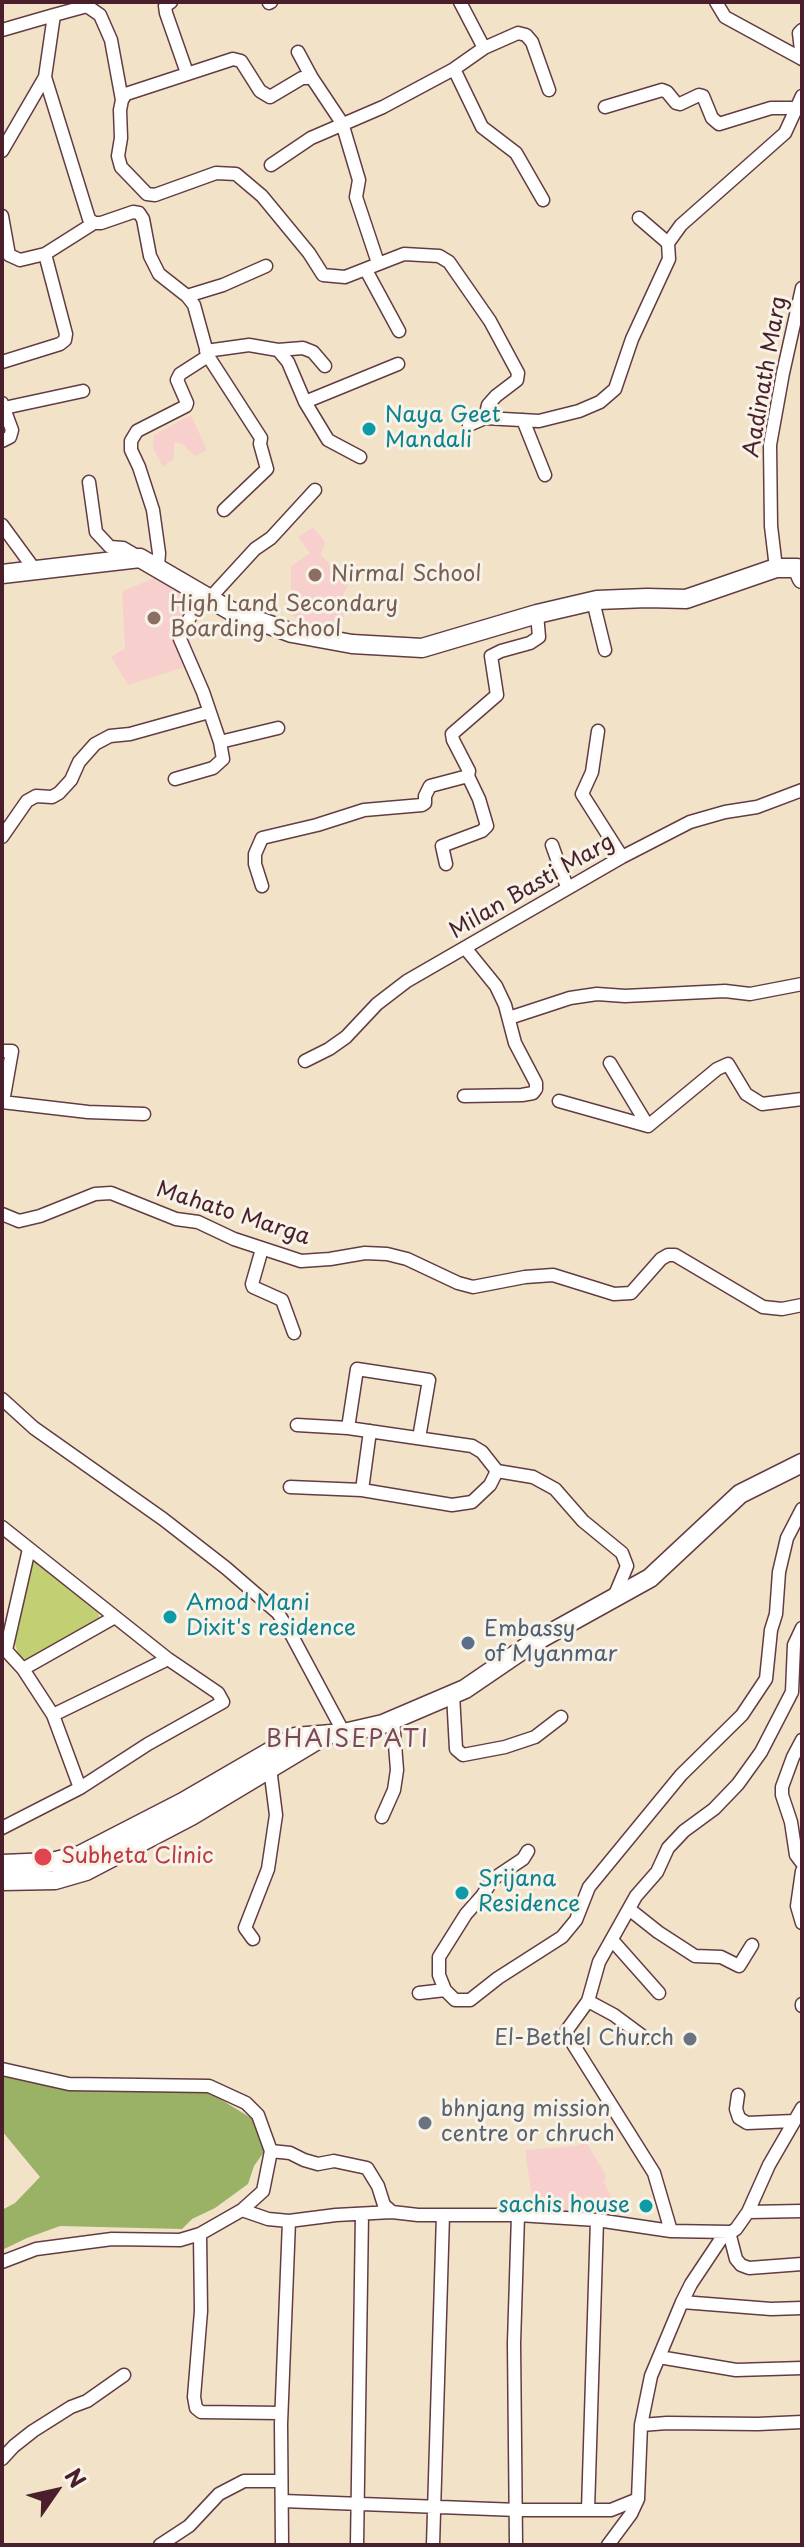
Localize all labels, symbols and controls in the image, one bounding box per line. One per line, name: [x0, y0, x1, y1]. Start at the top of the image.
street label: Aadinath Marg: [739, 295, 793, 459]
place label: Naya Geet Mandali: [385, 403, 501, 454]
marker: Naya Geet Mandali: [360, 420, 378, 438]
place label: Nirmal School: [331, 562, 481, 588]
marker: Nirmal School: [306, 566, 324, 584]
place label: High Land Secondary Boarding School: [170, 592, 398, 644]
marker: High Land Secondary Boarding School: [145, 609, 163, 627]
street label: Milan Basti Marg: [445, 829, 619, 945]
street label: Mahato Marga: [153, 1177, 313, 1251]
place label: Amod Mani Dixit's residence: [186, 1591, 356, 1642]
marker: Amod Mani Dixit's residence: [161, 1608, 179, 1626]
place label: Embassy of Myanmar: [484, 1617, 617, 1668]
marker: Embassy of Myanmar: [459, 1634, 477, 1652]
district label: BHAISEPATI: [266, 1726, 430, 1754]
place label: Subheta Clinic: [61, 1844, 214, 1870]
marker: Subheta Clinic: [32, 1846, 54, 1868]
place label: Srijana Residence: [478, 1867, 580, 1918]
marker: Srijana Residence: [453, 1884, 471, 1902]
place label: El-Bethel Church: [494, 2026, 674, 2052]
marker: El-Bethel Church: [681, 2030, 699, 2048]
place label: bhnjang mission centre or chruch: [441, 2097, 615, 2148]
marker: bhnjang mission centre or chruch: [416, 2114, 434, 2132]
place label: sachis house: [499, 2193, 630, 2219]
marker: sachis house: [637, 2197, 655, 2215]
north arrow: [16, 2451, 96, 2531]
text: N: [58, 2461, 95, 2494]

